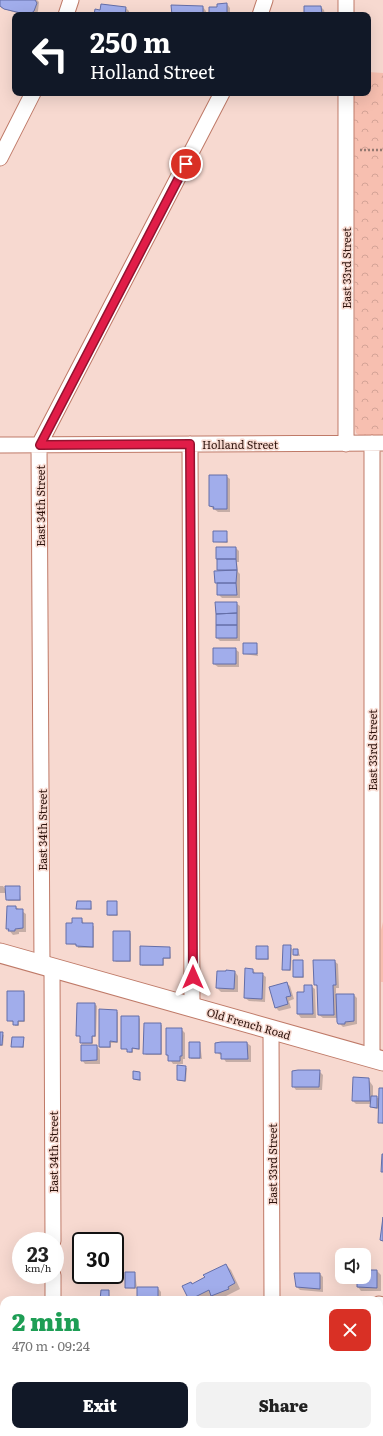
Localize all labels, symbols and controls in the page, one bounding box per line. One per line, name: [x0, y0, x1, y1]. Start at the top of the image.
text: 250 m: [90, 20, 171, 62]
icon: left: [24, 28, 76, 80]
text: Holland Street: [90, 58, 215, 85]
pin: [169, 147, 203, 181]
icon: arrive: [175, 153, 197, 175]
street label: East 33rd Street: [338, 227, 354, 309]
street label: Holland Street: [202, 436, 279, 452]
street label: East 34th Street: [32, 465, 48, 547]
street label: East 33rd Street: [364, 709, 380, 791]
street label: East 34th Street: [34, 789, 50, 871]
position arrow: [172, 956, 214, 998]
street label: Old French Road: [205, 1003, 293, 1043]
street label: East 34th Street: [45, 1111, 61, 1193]
street label: East 33rd Street: [264, 1123, 280, 1205]
speed limit sign: 30: [72, 1232, 124, 1284]
text: 23: [27, 1238, 49, 1268]
map controls: [335, 1248, 371, 1284]
button: sound: [335, 1248, 371, 1284]
text: km/h: [25, 1260, 51, 1275]
text: 2 min: [12, 1303, 81, 1338]
button: close: [329, 1309, 371, 1351]
text: 470 m · 09:24: [12, 1336, 90, 1355]
button: Exit: [12, 1382, 188, 1428]
button: Share: [196, 1382, 371, 1428]

